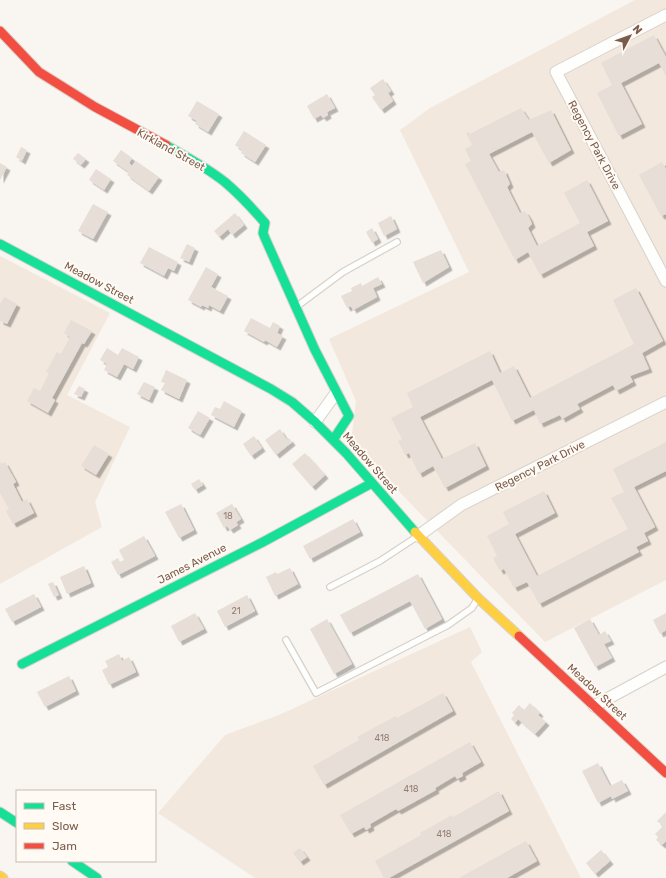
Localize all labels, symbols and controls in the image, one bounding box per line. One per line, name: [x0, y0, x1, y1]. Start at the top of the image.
north arrow: [610, 16, 650, 56]
text: N: [630, 23, 645, 37]
street label: Regency Park Drive: [565, 98, 623, 192]
street label: Kirkland Street: [135, 126, 208, 174]
street label: Meadow Street: [62, 259, 137, 307]
street label: Meadow Street: [340, 430, 401, 497]
street label: Regency Park Drive: [493, 438, 587, 494]
house number: 18: [223, 511, 233, 521]
street label: James Avenue: [155, 541, 229, 587]
house number: 21: [231, 606, 241, 616]
street label: Meadow Street: [565, 661, 630, 723]
house number: 418: [375, 733, 390, 743]
house number: 418: [404, 784, 419, 794]
legend: [16, 790, 156, 862]
text: Fast: [52, 799, 76, 813]
text: Slow: [52, 819, 79, 833]
house number: 418: [437, 829, 452, 839]
text: Jam: [52, 839, 77, 853]

